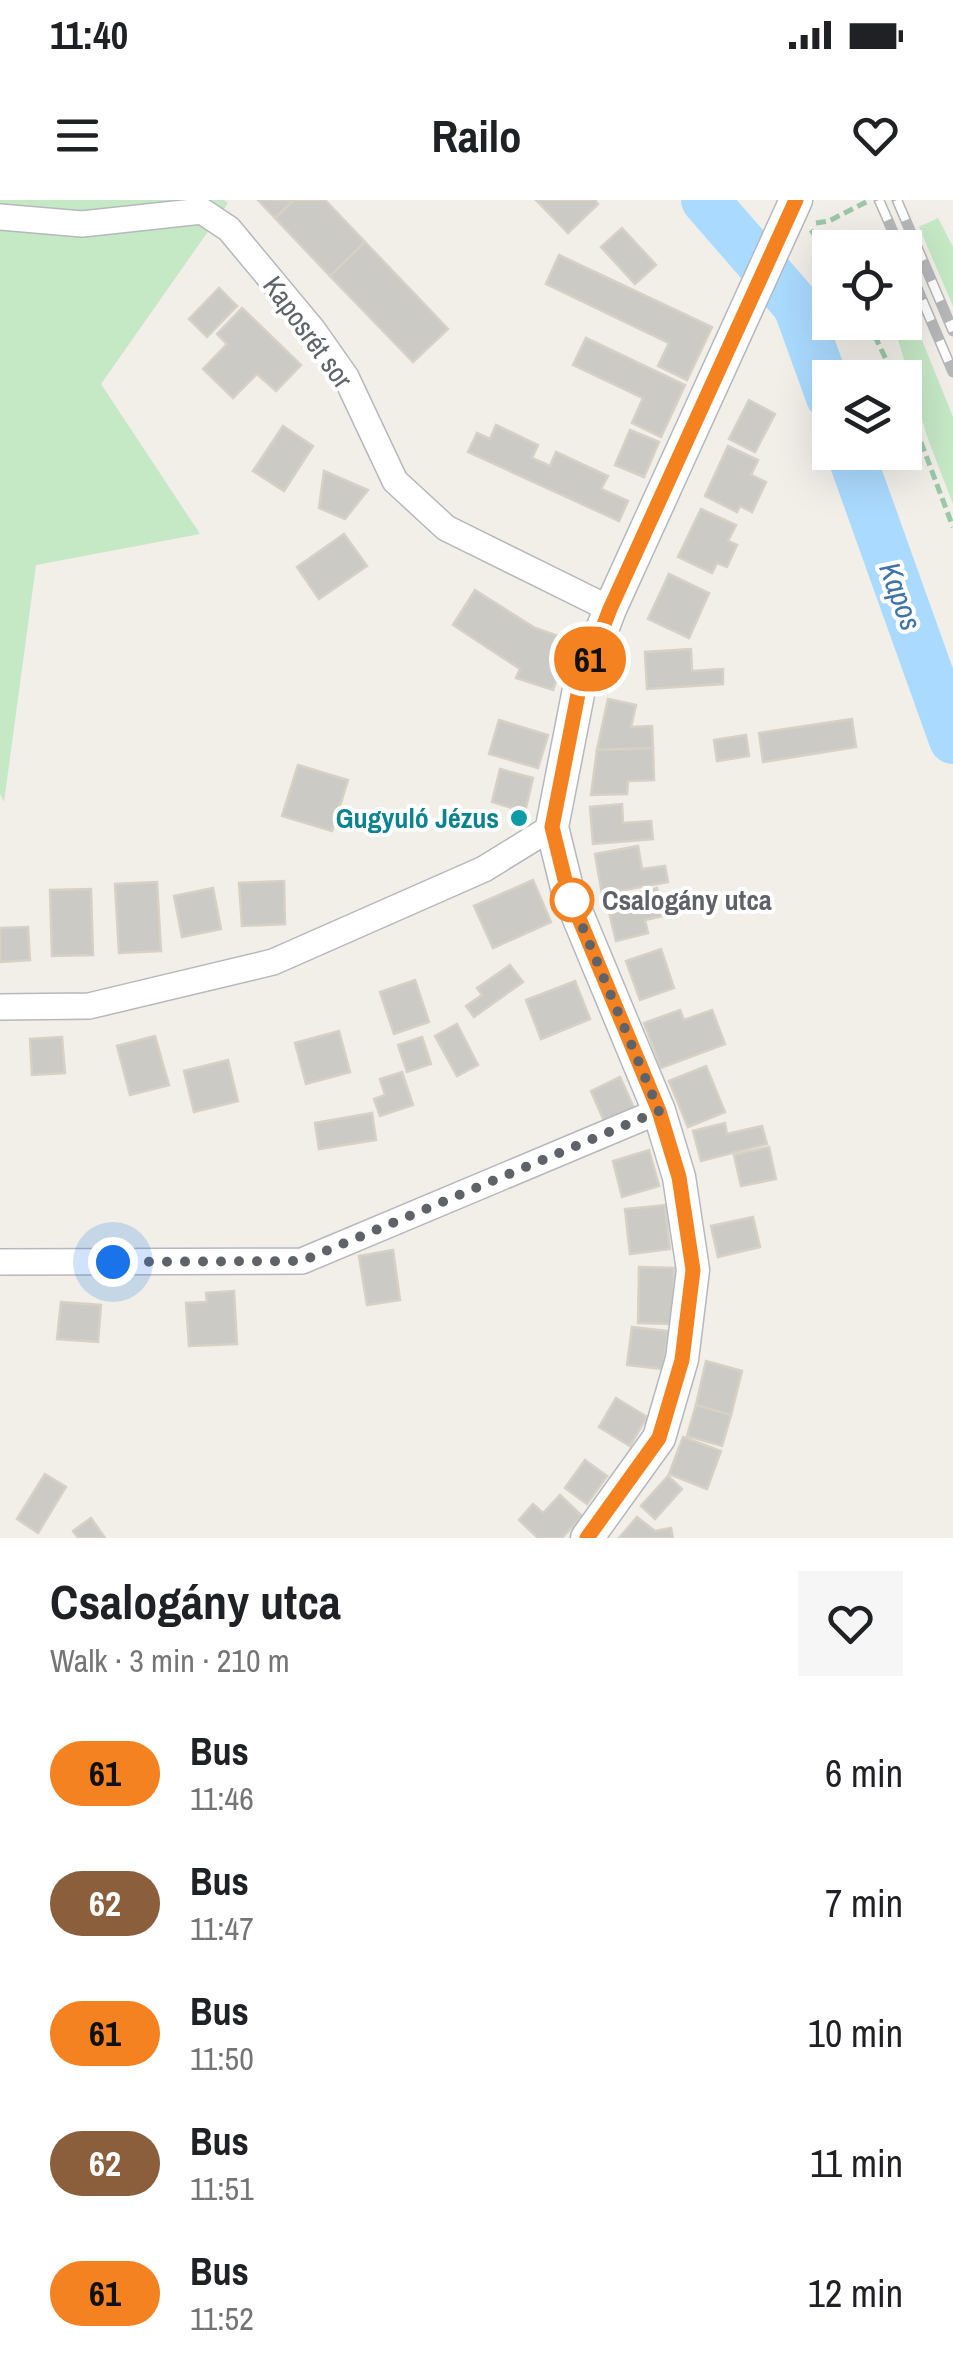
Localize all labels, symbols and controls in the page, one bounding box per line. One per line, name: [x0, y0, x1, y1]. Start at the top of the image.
text: 11:40: [50, 10, 128, 61]
text: Railo: [431, 105, 522, 166]
icon: menu: [50, 108, 105, 163]
icon: heart: [848, 108, 903, 163]
map controls: [812, 230, 922, 470]
button: locate: [812, 230, 922, 340]
street label: Kaposrét sor: [254, 268, 362, 396]
button: layers: [812, 360, 922, 470]
water label: Kapos: [870, 556, 932, 636]
line badge: 61: [545, 626, 635, 692]
text: 61: [574, 636, 606, 683]
place label: Gugyuló Jézus: [336, 799, 499, 837]
marker: Gugyuló Jézus: [508, 807, 530, 829]
marker: Csalogány utca: [551, 879, 593, 921]
place label: Csalogány utca: [602, 881, 772, 919]
your location: [88, 1237, 138, 1287]
text: Csalogány utca: [50, 1569, 341, 1634]
button: heart: [798, 1571, 903, 1676]
text: Walk · 3 min · 210 m: [50, 1639, 290, 1682]
text: Bus: [190, 1726, 249, 1777]
text: 6 min: [825, 1748, 903, 1799]
text: 61: [89, 1750, 121, 1797]
text: 11:46: [190, 1777, 254, 1820]
text: Bus: [190, 1856, 249, 1907]
text: 7 min: [825, 1878, 903, 1929]
text: 62: [89, 1880, 121, 1927]
text: 11:47: [190, 1907, 254, 1950]
text: Bus: [190, 1986, 249, 2037]
text: 10 min: [808, 2008, 903, 2059]
text: 61: [89, 2010, 121, 2057]
text: 11:50: [190, 2037, 254, 2080]
text: Bus: [190, 2116, 249, 2167]
text: 11 min: [810, 2138, 903, 2189]
text: 62: [89, 2140, 121, 2187]
text: 11:51: [190, 2167, 254, 2210]
text: Bus: [190, 2246, 249, 2297]
text: 12 min: [808, 2268, 903, 2319]
text: 61: [89, 2270, 121, 2317]
text: 11:52: [190, 2297, 254, 2340]

